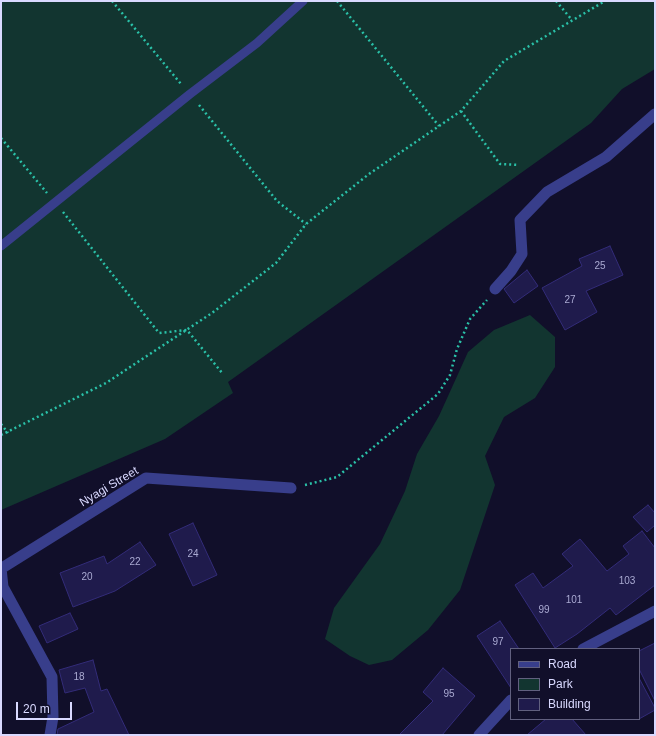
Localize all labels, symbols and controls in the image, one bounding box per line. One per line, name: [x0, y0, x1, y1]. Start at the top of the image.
house number: 25: [594, 260, 606, 272]
house number: 27: [564, 294, 576, 306]
street label: Nyagi Street: [77, 464, 141, 510]
house number: 24: [187, 548, 199, 560]
house number: 22: [129, 556, 141, 568]
house number: 20: [81, 571, 93, 583]
house number: 103: [619, 575, 635, 587]
house number: 101: [566, 594, 582, 606]
house number: 99: [538, 604, 550, 616]
house number: 97: [492, 636, 504, 648]
legend: [510, 648, 640, 720]
text: Road: [548, 657, 577, 671]
house number: 18: [73, 671, 85, 683]
text: Park: [548, 677, 573, 691]
house number: 95: [443, 688, 455, 700]
scale bar: [18, 694, 74, 720]
text: Building: [548, 697, 591, 711]
text: 20 m: [23, 702, 50, 716]

